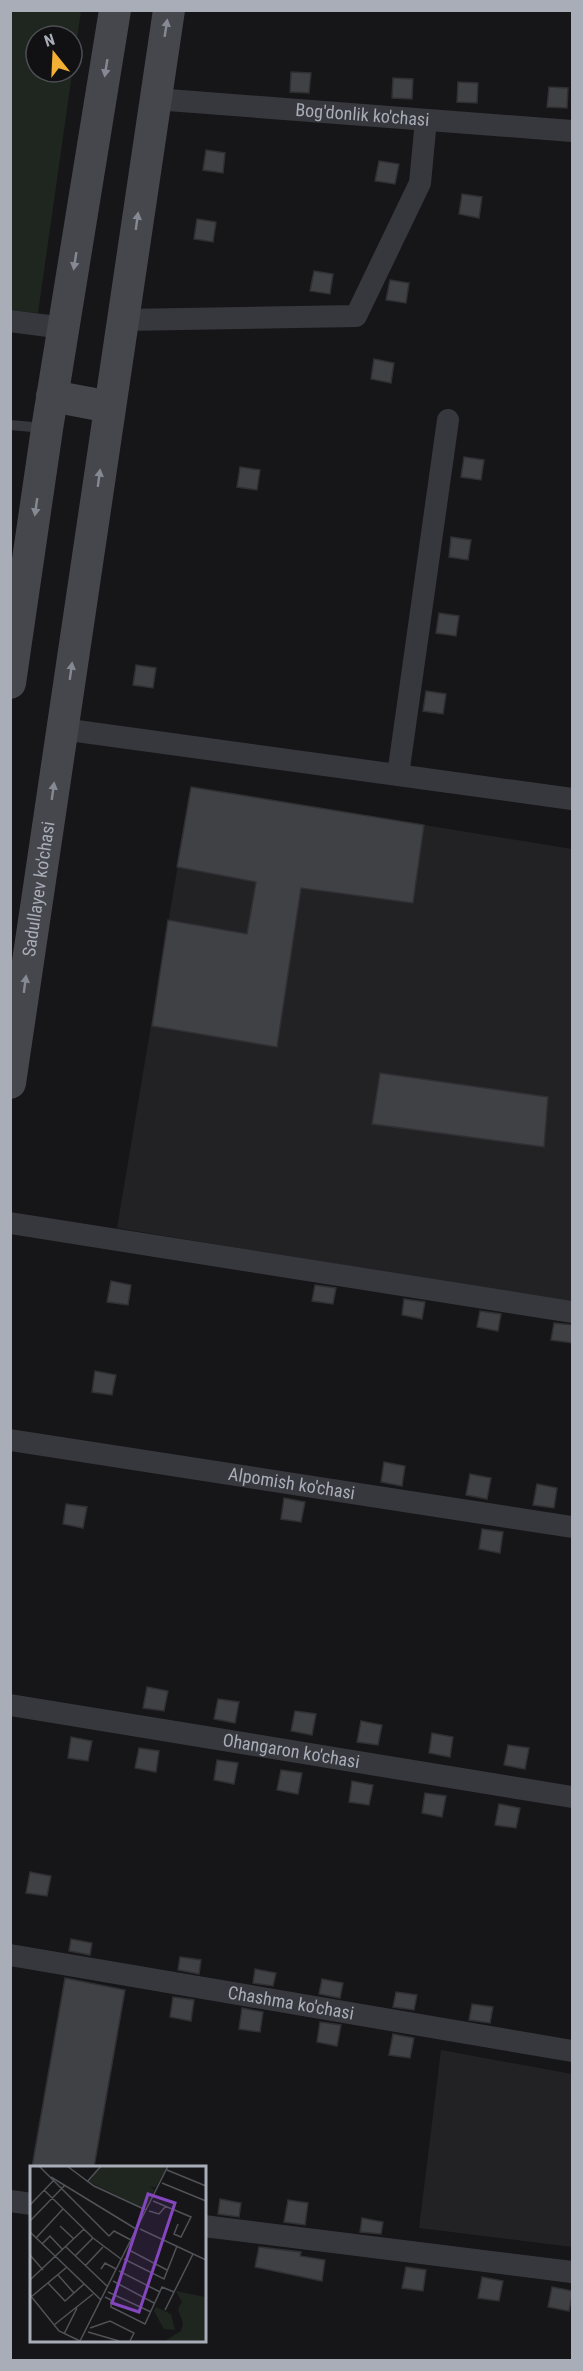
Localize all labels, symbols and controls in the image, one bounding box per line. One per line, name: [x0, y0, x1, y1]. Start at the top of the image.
one-way arrow: [162, 18, 171, 37]
north arrow: [24, 24, 84, 84]
text: N: [42, 30, 57, 51]
one-way arrow: [101, 59, 110, 78]
street label: Bog'donlik ko'chasi: [295, 99, 430, 130]
one-way arrow: [133, 211, 142, 230]
one-way arrow: [70, 251, 79, 270]
one-way arrow: [95, 469, 104, 488]
one-way arrow: [31, 498, 40, 517]
one-way arrow: [66, 662, 75, 681]
one-way arrow: [49, 781, 58, 800]
street label: Sadullayev ko'chasi: [18, 820, 59, 958]
one-way arrow: [20, 974, 29, 993]
street label: Alpomish ko'chasi: [227, 1463, 357, 1503]
street label: Ohangaron ko'chasi: [221, 1729, 361, 1772]
street label: Chashma ko'chasi: [226, 1981, 356, 2024]
inset map: [30, 2166, 206, 2341]

